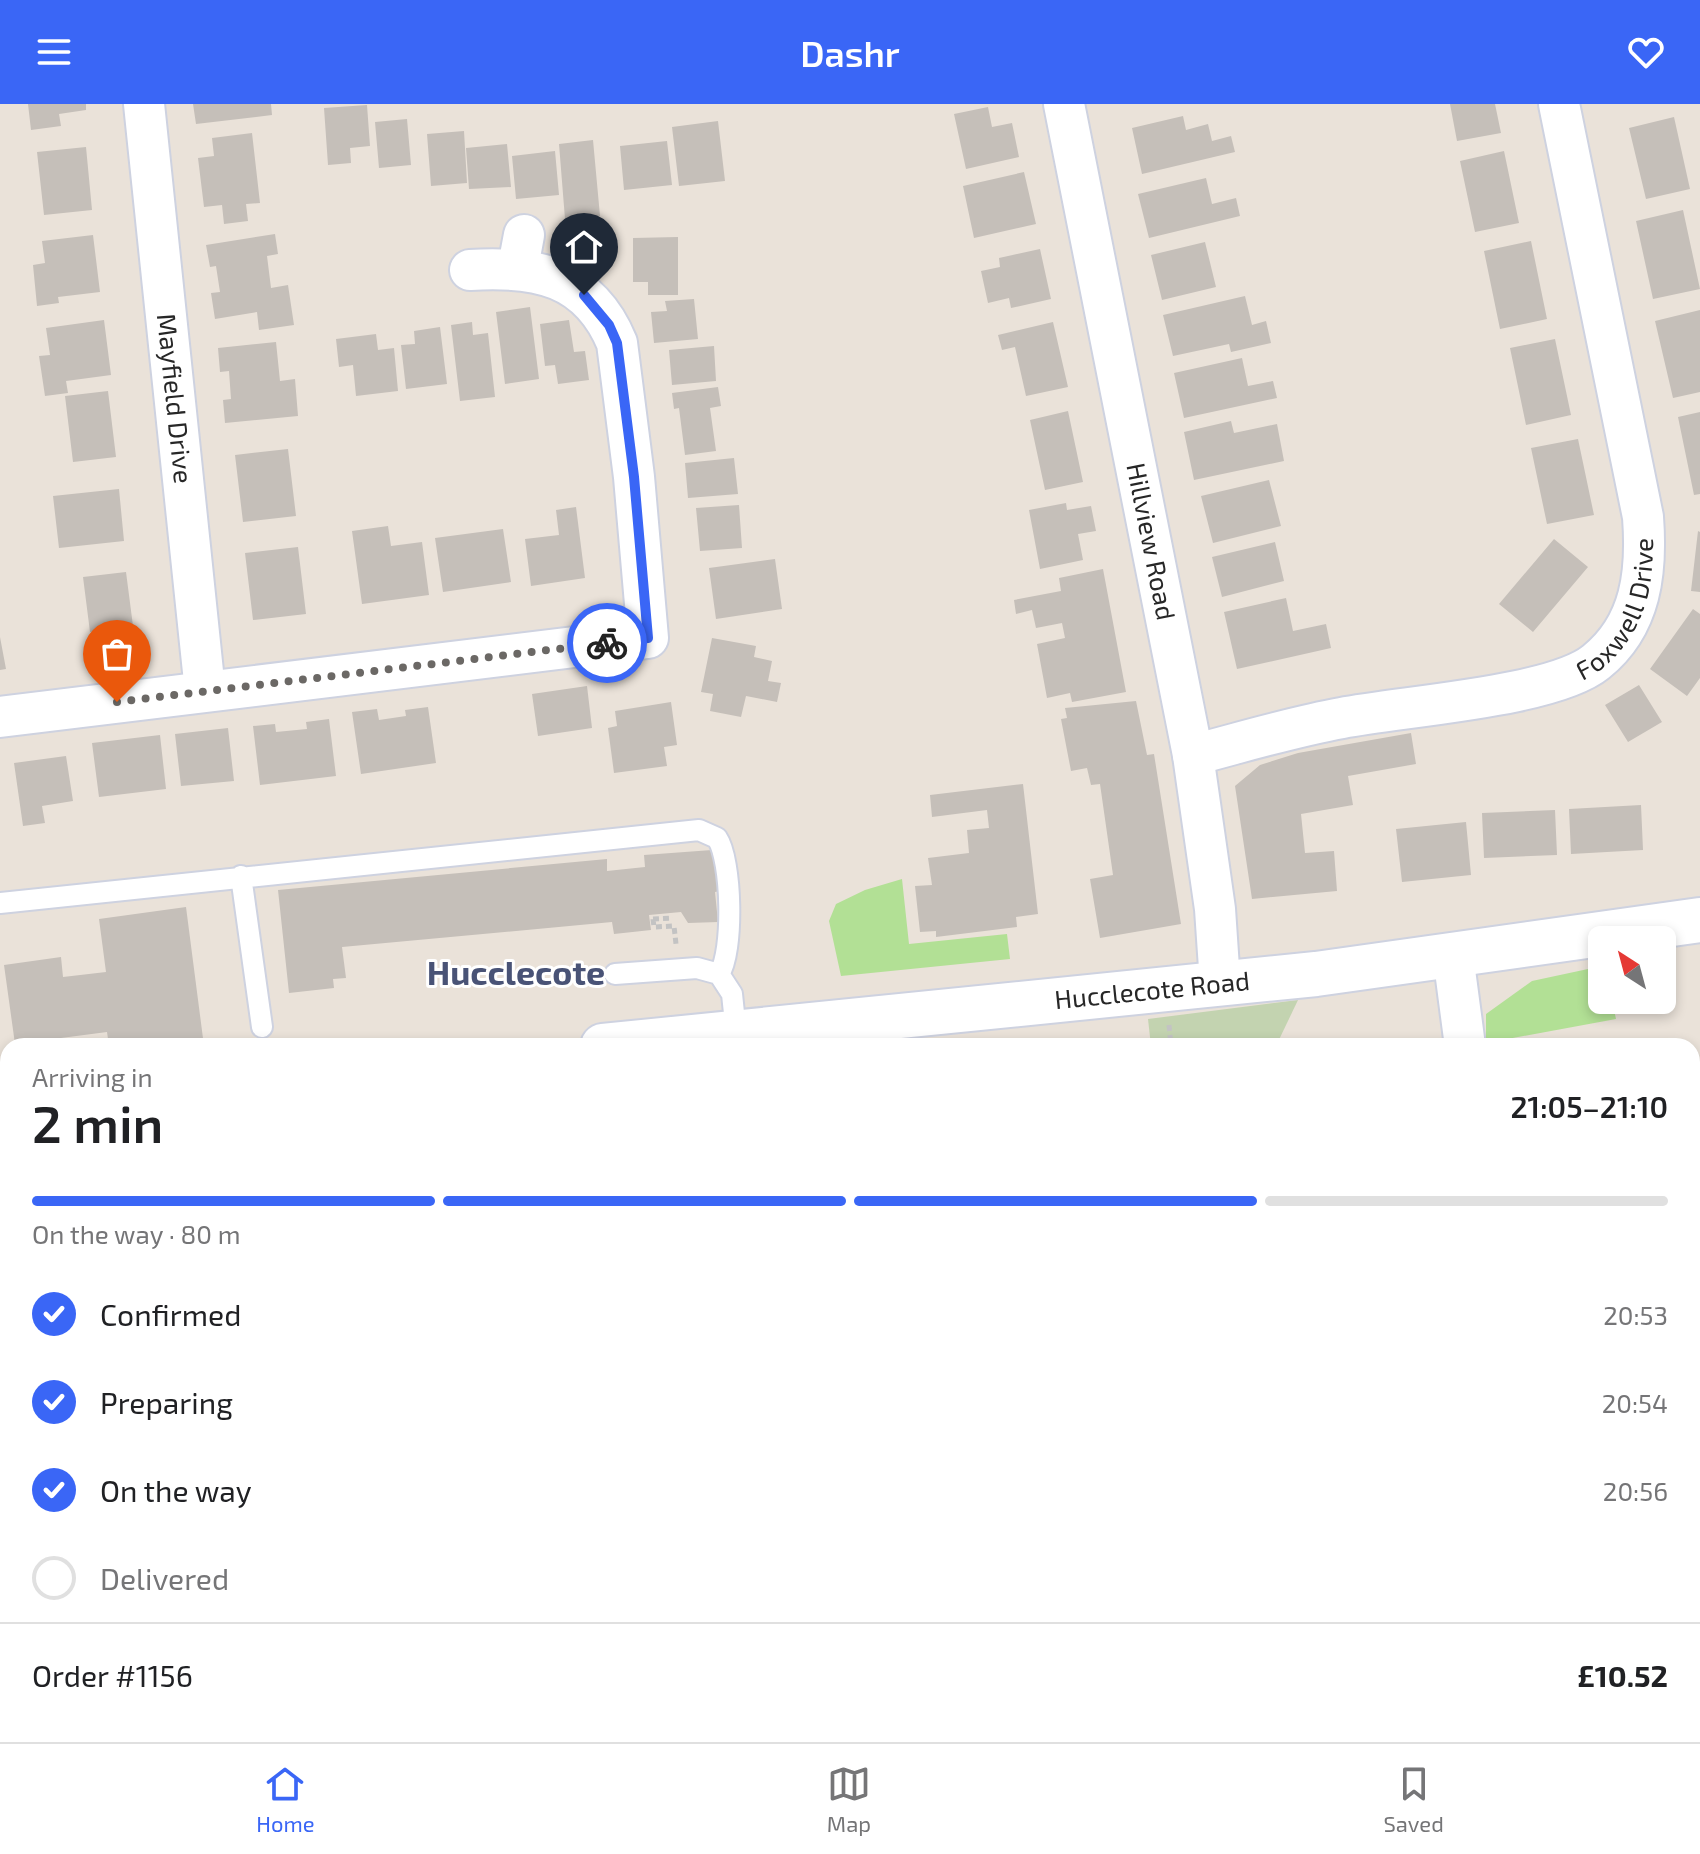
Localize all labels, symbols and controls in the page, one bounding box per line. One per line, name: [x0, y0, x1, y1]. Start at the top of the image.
icon: menu: [32, 30, 76, 74]
icon: heart: [1624, 30, 1668, 74]
text: Dashr: [800, 31, 900, 74]
pin: [550, 213, 618, 295]
icon: home: [562, 225, 606, 269]
street label: Mayfield Drive: [152, 312, 200, 485]
street label: Hillview Road: [1121, 460, 1183, 622]
street label: Foxwell Drive: [1570, 538, 1658, 685]
courier: [567, 603, 647, 683]
pin: [83, 620, 151, 702]
icon: bike: [585, 621, 629, 665]
icon: bag: [95, 632, 139, 676]
north arrow: [1588, 926, 1676, 1014]
map controls: [1588, 926, 1676, 1014]
district label: Hucclecote: [427, 951, 605, 992]
street label: Hucclecote Road: [1053, 964, 1251, 1014]
text: Arriving in: [32, 1061, 153, 1092]
text: 21:05–21:10: [1510, 1088, 1668, 1124]
text: 2 min: [32, 1091, 163, 1153]
text: On the way · 80 m: [32, 1218, 241, 1249]
icon: check: [32, 1292, 76, 1336]
text: Confirmed: [100, 1296, 241, 1332]
text: 20:53: [1603, 1299, 1668, 1330]
icon: check: [32, 1380, 76, 1424]
text: Preparing: [100, 1384, 233, 1420]
text: 20:54: [1602, 1387, 1668, 1418]
icon: check: [32, 1468, 76, 1512]
text: On the way: [100, 1472, 252, 1508]
text: 20:56: [1603, 1475, 1668, 1506]
text: Delivered: [100, 1560, 229, 1596]
text: Order #1156: [32, 1657, 193, 1693]
text: £10.52: [1577, 1657, 1668, 1693]
tab: Home: [256, 1762, 314, 1836]
tab: Map: [827, 1762, 871, 1836]
tab: Saved: [1383, 1762, 1444, 1836]

